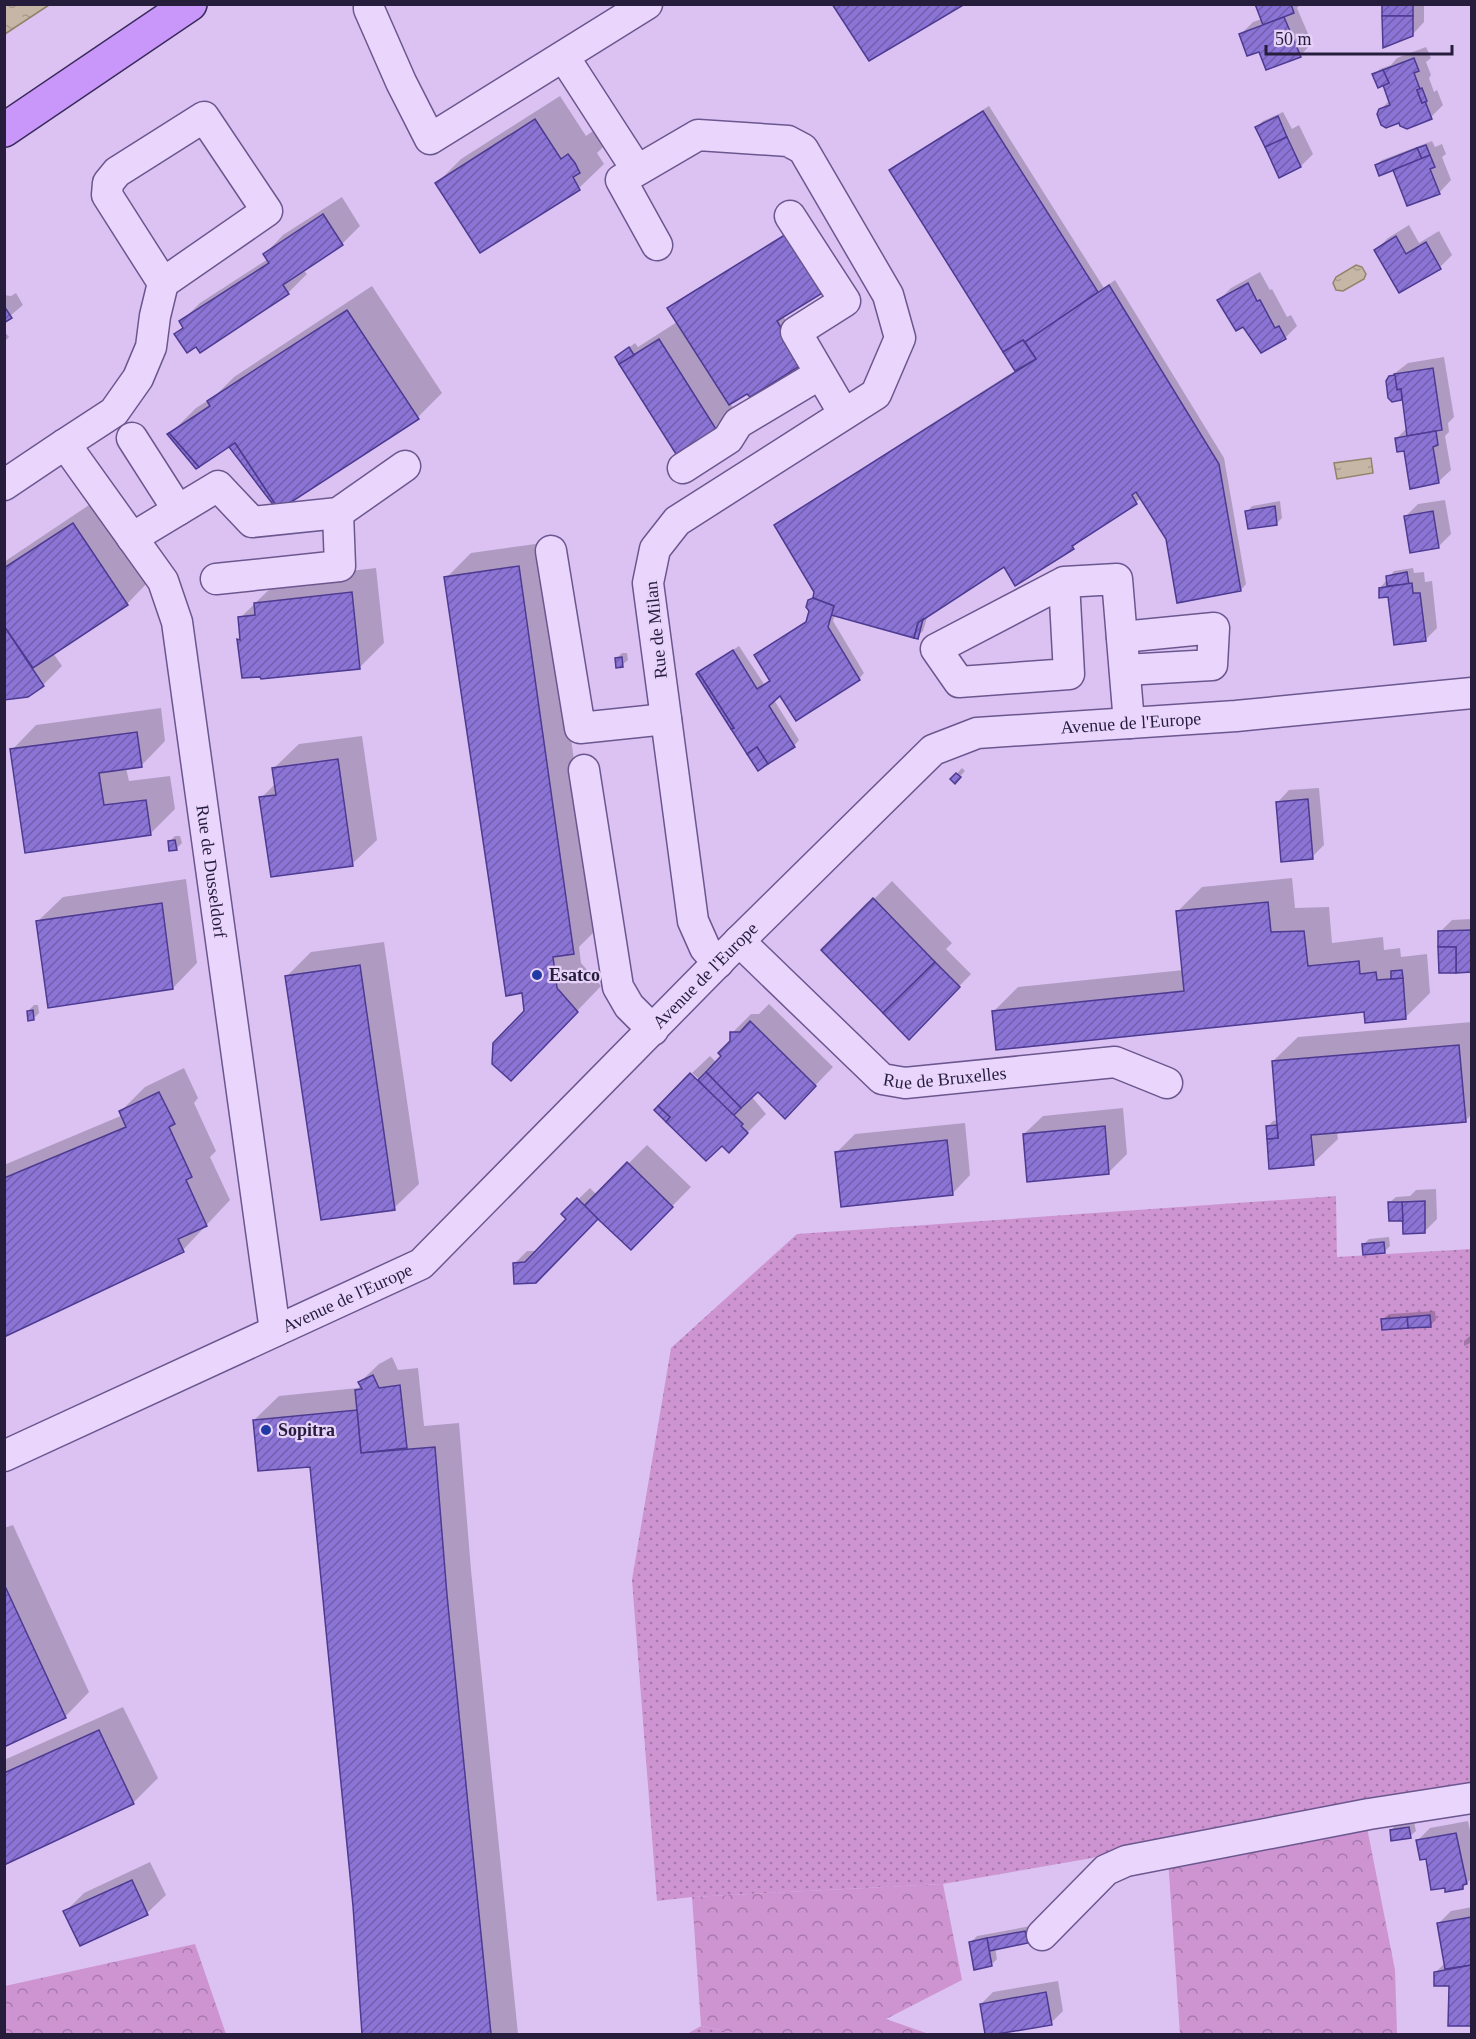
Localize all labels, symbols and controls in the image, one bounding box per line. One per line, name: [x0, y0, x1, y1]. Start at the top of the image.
scale bar: [1266, 18, 1452, 56]
text: 50 m: [1275, 29, 1312, 49]
street label: Rue de Milan: [641, 580, 671, 680]
street label: Avenue de l'Europe: [1060, 708, 1202, 737]
street label: Rue de Dusseldorf: [192, 804, 231, 939]
street label: Avenue de l'Europe: [649, 918, 762, 1033]
place label: Esatco: [549, 965, 600, 985]
marker: Esatco: [530, 968, 544, 982]
street label: Rue de Bruxelles: [882, 1063, 1007, 1093]
street label: Avenue de l'Europe: [279, 1259, 416, 1336]
place label: Sopitra: [278, 1420, 335, 1440]
marker: Sopitra: [259, 1423, 273, 1437]

